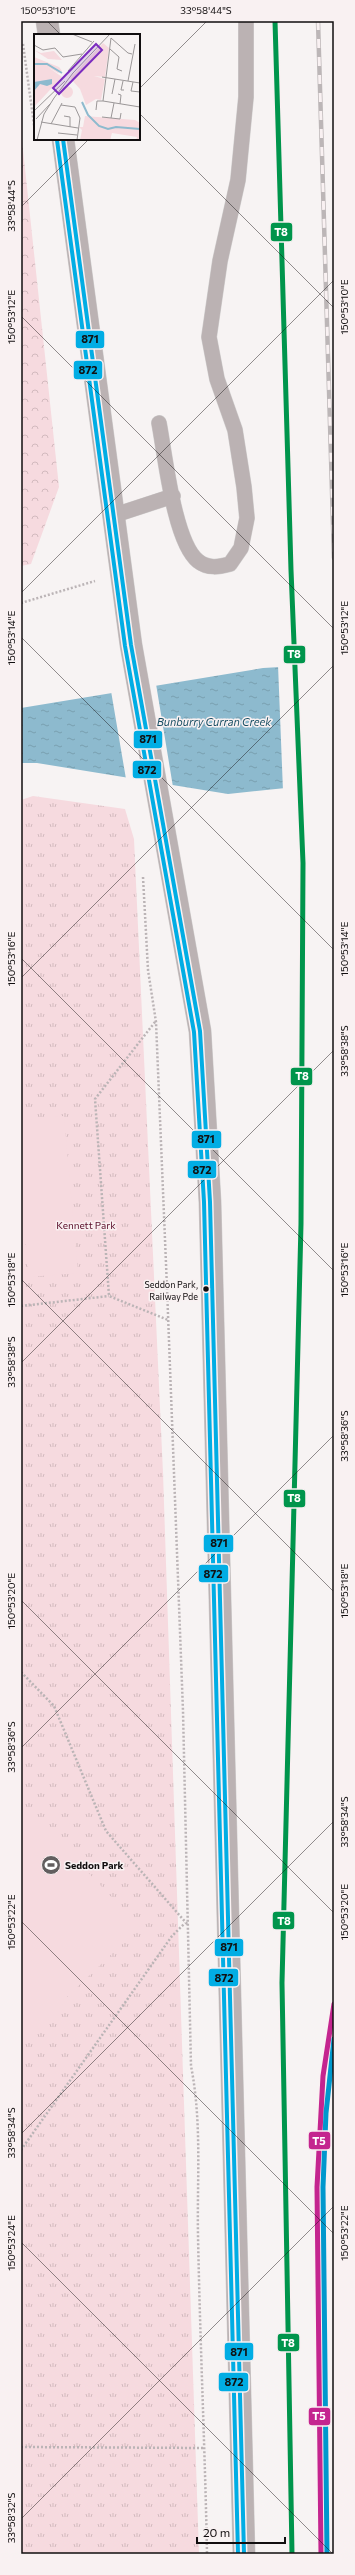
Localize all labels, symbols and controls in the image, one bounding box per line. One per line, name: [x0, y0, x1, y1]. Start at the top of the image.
text: 150°53'10"E: [20, 4, 76, 16]
text: 33°58'44"S: [180, 4, 232, 16]
inset map: [34, 34, 140, 140]
text: 33°58'44"S: [5, 180, 17, 232]
line badge: T8: [270, 222, 293, 242]
text: T8: [274, 225, 288, 238]
text: 150°53'10"E: [338, 279, 350, 335]
text: 150°53'12"E: [5, 290, 17, 344]
line badge: 871: [75, 330, 105, 349]
text: 871: [81, 332, 99, 345]
line badge: 872: [73, 360, 103, 380]
text: 872: [78, 363, 98, 376]
text: 150°53'12"E: [338, 601, 350, 655]
text: 150°53'14"E: [5, 611, 17, 665]
line badge: T8: [283, 645, 306, 664]
text: T8: [287, 647, 301, 660]
water label: Bunburry Curran Creek: [157, 715, 272, 728]
line badge: 871: [133, 730, 163, 749]
text: 871: [139, 732, 157, 745]
line badge: 872: [132, 760, 162, 779]
text: 872: [137, 763, 157, 776]
text: 150°53'14"E: [338, 922, 350, 976]
text: 150°53'16"E: [5, 932, 17, 986]
text: 33°58'38"S: [338, 1025, 350, 1077]
line badge: T8: [290, 1067, 313, 1086]
text: T8: [295, 1069, 309, 1082]
line badge: 871: [191, 1130, 222, 1149]
text: 871: [197, 1132, 215, 1145]
line badge: 872: [187, 1160, 217, 1179]
text: 872: [192, 1163, 212, 1176]
park label: Kennett Park: [56, 1219, 116, 1231]
text: 150°53'16"E: [338, 1243, 350, 1297]
text: 150°53'18"E: [5, 1253, 17, 1307]
place label: Seddon Park, Railway Pde: [144, 1279, 198, 1302]
marker: Seddon Park, Railway Pde: [201, 1284, 211, 1294]
text: 33°58'38"S: [5, 1336, 17, 1388]
text: 33°58'36"S: [338, 1410, 350, 1462]
line badge: T8: [283, 1489, 306, 1508]
text: T8: [287, 1491, 301, 1504]
line badge: 871: [203, 1534, 234, 1553]
text: 871: [210, 1536, 228, 1549]
line badge: 872: [198, 1564, 229, 1583]
text: 150°53'18"E: [338, 1564, 350, 1618]
text: 872: [203, 1567, 223, 1580]
text: 150°53'20"E: [5, 1573, 17, 1629]
text: 33°58'36"S: [5, 1721, 17, 1773]
text: 33°58'34"S: [338, 1796, 350, 1848]
sports icon: Seddon Park: [40, 1854, 62, 1876]
place label: Seddon Park: [65, 1859, 124, 1871]
text: 150°53'20"E: [338, 1884, 350, 1940]
text: 150°53'22"E: [5, 1894, 17, 1950]
line badge: T8: [272, 1911, 295, 1930]
text: T8: [277, 1914, 291, 1927]
line badge: 871: [214, 1938, 244, 1957]
text: 871: [220, 1940, 238, 1953]
line badge: 872: [208, 1968, 239, 1987]
text: 872: [214, 1971, 234, 1984]
text: 33°58'34"S: [5, 2107, 17, 2159]
line badge: T5: [308, 2131, 331, 2150]
text: T5: [312, 2134, 326, 2147]
text: 150°53'22"E: [338, 2205, 350, 2261]
text: 150°53'24"E: [5, 2215, 17, 2271]
line badge: T8: [277, 2333, 300, 2352]
text: T8: [281, 2336, 295, 2349]
line badge: 871: [224, 2342, 254, 2361]
text: 871: [230, 2345, 248, 2358]
line badge: 872: [218, 2372, 249, 2392]
text: 872: [224, 2375, 244, 2388]
line badge: T5: [308, 2407, 331, 2426]
text: T5: [312, 2409, 326, 2422]
text: 33°58'32"S: [5, 2493, 17, 2543]
scale bar: [197, 2519, 285, 2545]
text: 20 m: [203, 2525, 230, 2539]

